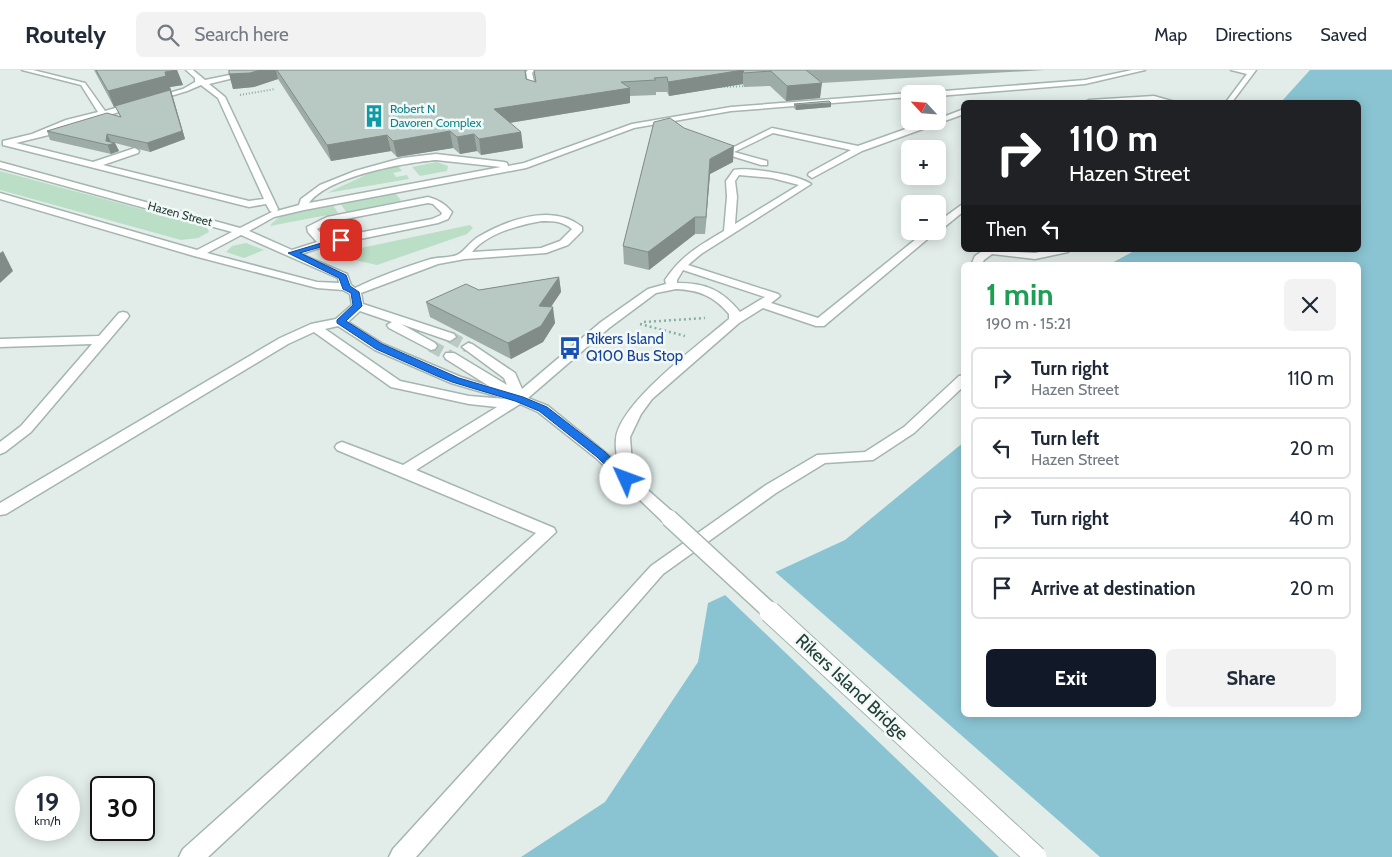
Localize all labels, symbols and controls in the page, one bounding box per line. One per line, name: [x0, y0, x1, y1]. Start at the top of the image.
search box: [136, 12, 486, 57]
text: Routely: [25, 20, 106, 49]
icon: search: [154, 21, 182, 49]
text: Search here: [194, 23, 289, 46]
text: Map: [1154, 24, 1187, 46]
text: Directions: [1215, 24, 1292, 46]
text: Saved: [1320, 24, 1367, 46]
north arrow: [901, 85, 946, 130]
map controls: [901, 85, 946, 240]
place label: Robert N Davoren Complex: [390, 101, 482, 130]
building icon: Robert N Davoren Complex: [361, 103, 387, 129]
text: 110 m: [1069, 117, 1158, 160]
icon: right: [986, 120, 1051, 185]
button: +: [901, 140, 946, 185]
text: Hazen Street: [1069, 160, 1190, 187]
button: −: [901, 195, 946, 240]
street label: Hazen Street: [146, 198, 214, 229]
icon: left: [1037, 215, 1065, 243]
text: Then: [986, 218, 1027, 241]
pin: [320, 219, 362, 261]
icon: arrive: [327, 226, 355, 254]
text: 1 min: [986, 276, 1054, 313]
button: close: [1284, 279, 1336, 331]
text: 190 m · 15:21: [986, 314, 1071, 333]
place label: Rikers Island Q100 Bus Stop: [586, 330, 683, 365]
bus stop icon: Rikers Island Q100 Bus Stop: [557, 335, 583, 361]
text: Turn right: [1031, 357, 1109, 380]
icon: right: [988, 364, 1016, 392]
text: 110 m: [1287, 367, 1334, 390]
text: Hazen Street: [1031, 380, 1119, 399]
text: Turn left: [1031, 427, 1099, 450]
icon: left: [988, 434, 1016, 462]
text: 20 m: [1290, 437, 1334, 460]
text: Hazen Street: [1031, 450, 1119, 469]
position arrow: [599, 452, 651, 504]
icon: right: [988, 504, 1016, 532]
text: Turn right: [1031, 507, 1109, 530]
text: 40 m: [1289, 507, 1334, 530]
icon: arrive: [988, 574, 1016, 602]
text: Arrive at destination: [1031, 577, 1195, 600]
text: 20 m: [1290, 577, 1334, 600]
street label: Rikers Island Bridge: [791, 629, 913, 745]
button: Exit: [986, 649, 1156, 707]
button: Share: [1166, 649, 1336, 707]
speed limit sign: 30: [90, 776, 155, 841]
text: 19: [36, 787, 59, 817]
text: km/h: [34, 813, 61, 828]

